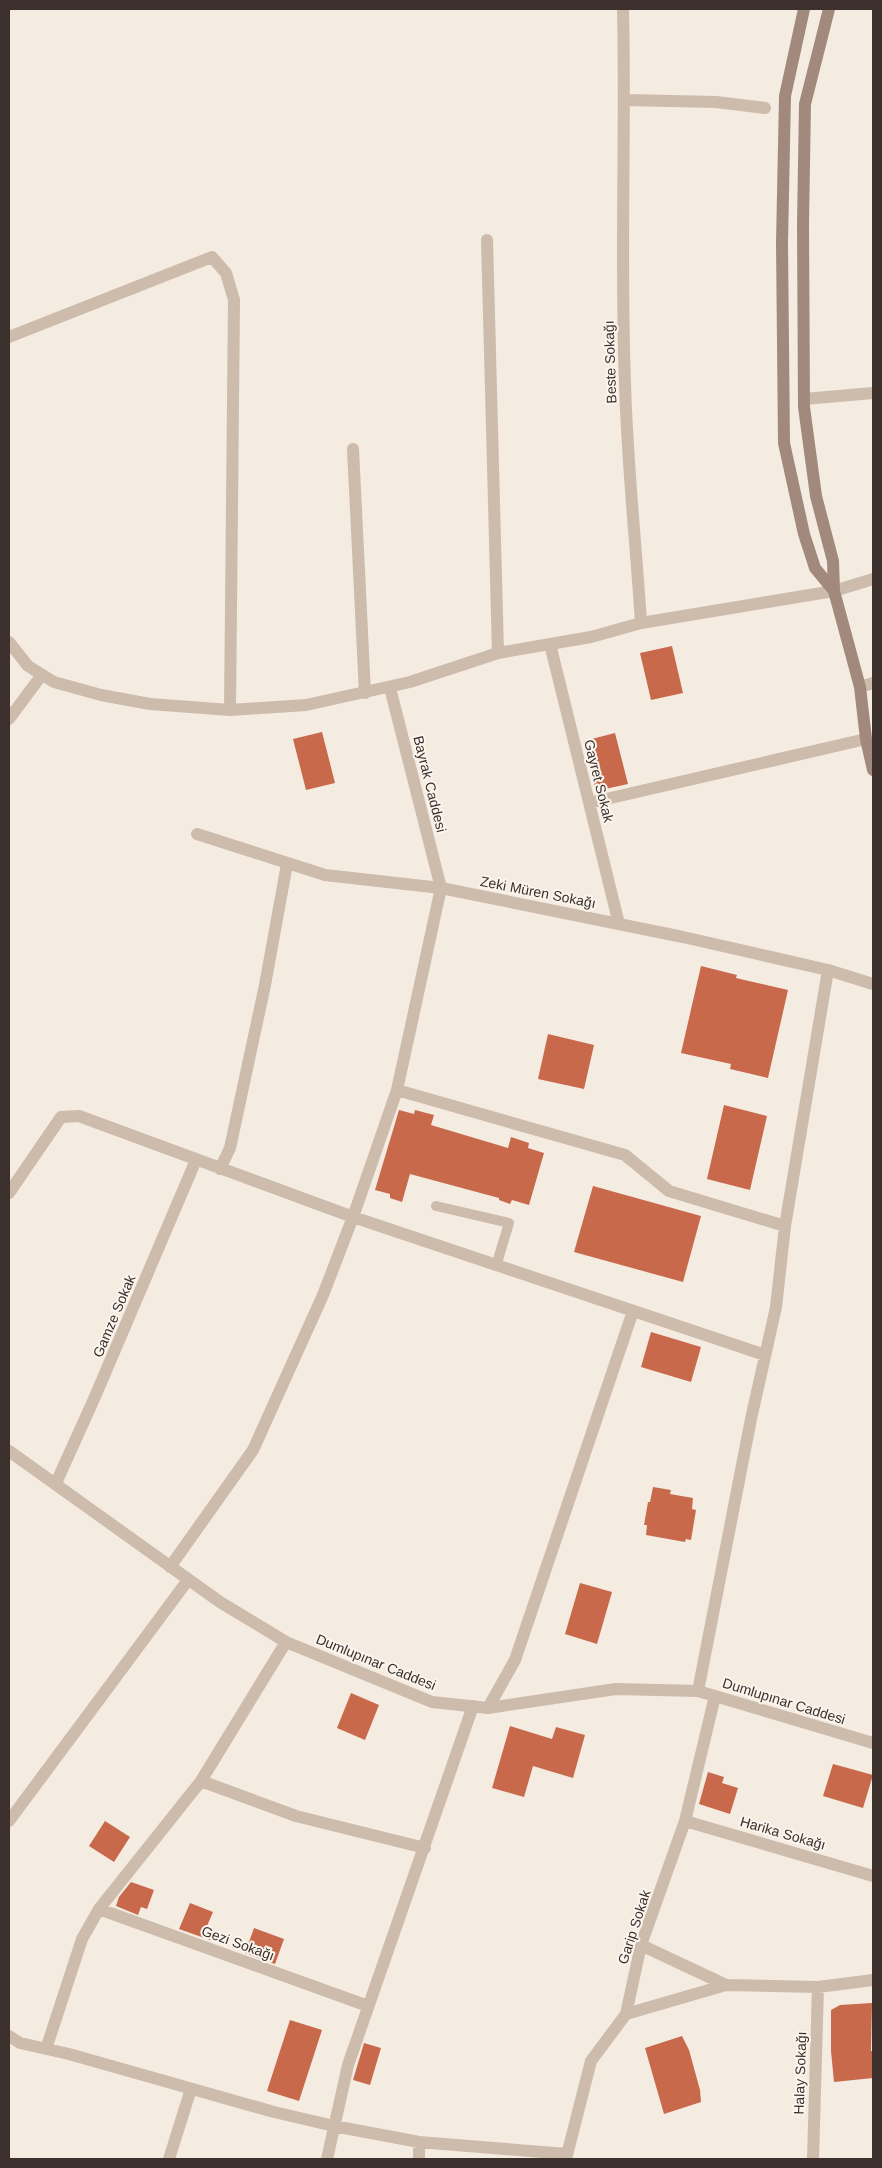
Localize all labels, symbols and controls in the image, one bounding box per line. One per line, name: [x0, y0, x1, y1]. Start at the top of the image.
street label: Beste Sokağı: [601, 320, 619, 404]
street label: Bayrak Caddesi: [410, 734, 450, 834]
street label: Gayret Sokak: [581, 738, 617, 825]
street label: Zeki Müren Sokağı: [479, 873, 597, 911]
street label: Gamze Sokak: [89, 1271, 139, 1360]
street label: Dumlupınar Caddesi: [314, 1631, 438, 1693]
street label: Dumlupınar Caddesi: [721, 1675, 847, 1727]
street label: Harika Sokağı: [739, 1813, 827, 1853]
street label: Garip Sokak: [614, 1887, 654, 1966]
street label: Gezi Sokağı: [199, 1922, 277, 1964]
street label: Halay Sokağı: [791, 2031, 809, 2115]

